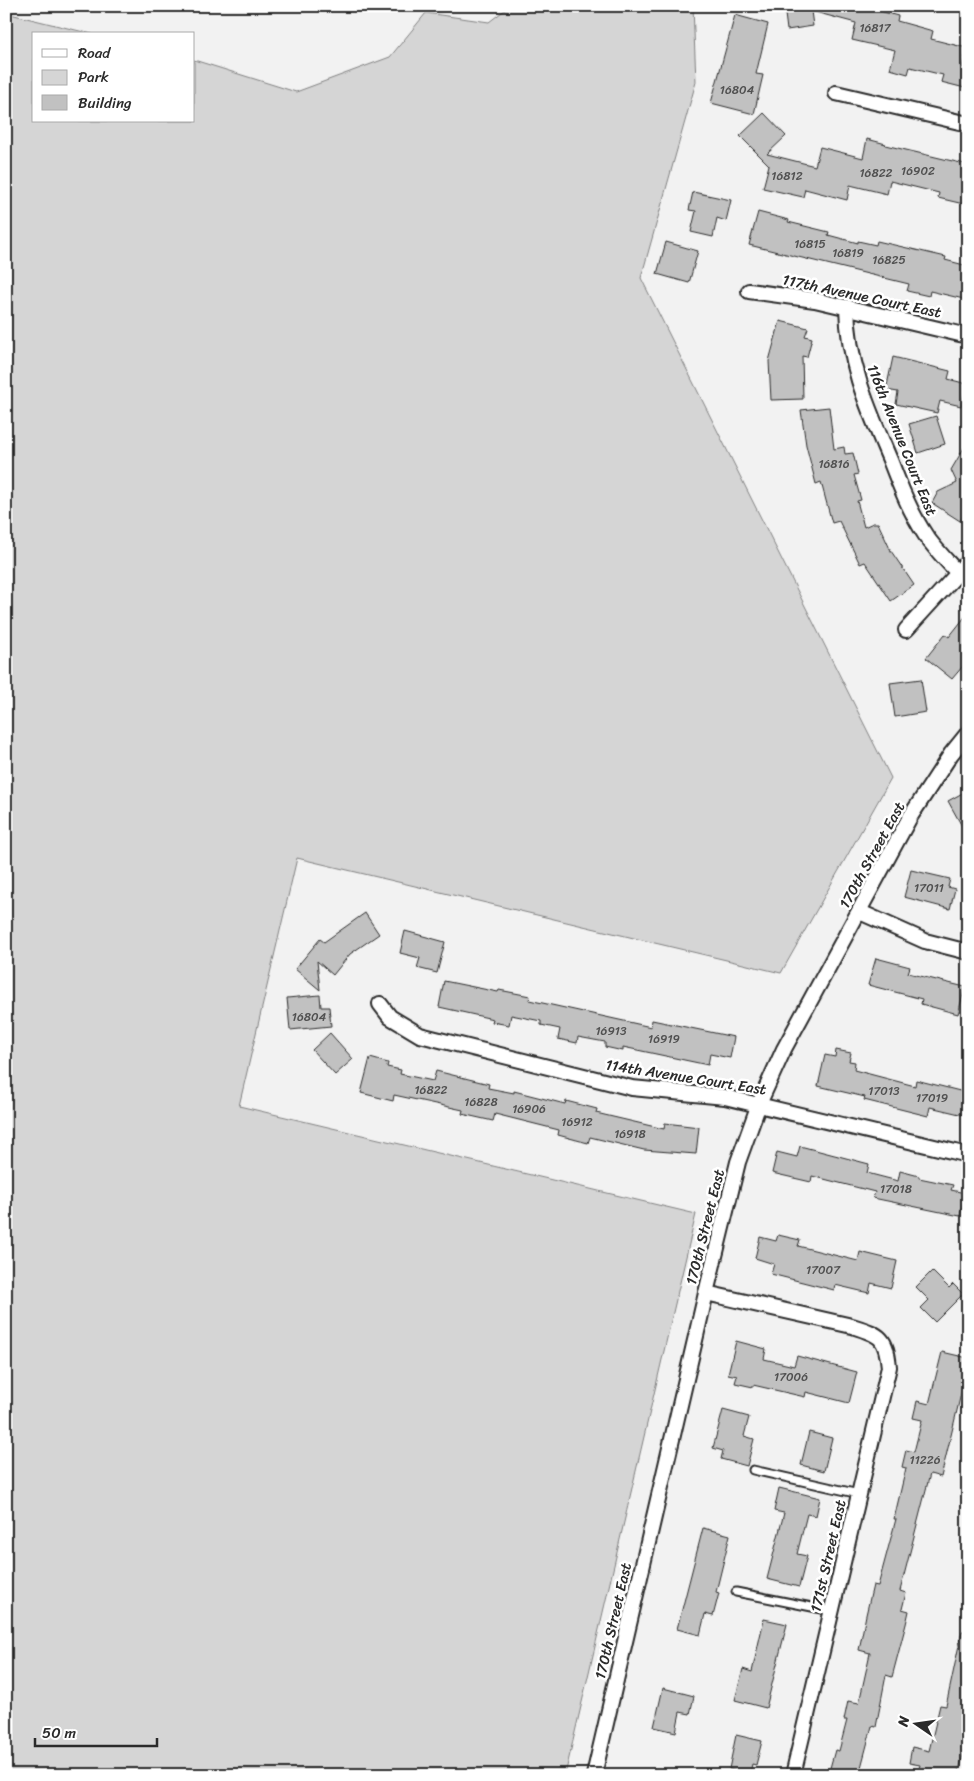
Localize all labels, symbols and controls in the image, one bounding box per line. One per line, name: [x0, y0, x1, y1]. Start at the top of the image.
house number: 16817: [859, 17, 892, 39]
legend: [32, 32, 195, 122]
text: Road: [78, 40, 111, 66]
text: Park: [78, 64, 109, 90]
house number: 16804: [720, 79, 755, 101]
text: Building: [78, 90, 132, 116]
house number: 16902: [901, 160, 935, 182]
house number: 16822: [859, 162, 893, 184]
house number: 16812: [771, 165, 803, 187]
house number: 16815: [794, 233, 826, 255]
house number: 16819: [832, 242, 864, 264]
house number: 16825: [872, 249, 906, 271]
street label: 117th Avenue Court East: [780, 266, 944, 326]
street label: 116th Avenue Court East: [860, 360, 945, 520]
house number: 16816: [818, 453, 850, 475]
street label: 170th Street East: [832, 796, 912, 913]
house number: 17011: [914, 877, 944, 899]
house number: 16804: [292, 1006, 327, 1028]
house number: 16913: [595, 1020, 627, 1042]
house number: 16919: [648, 1028, 680, 1050]
street label: 114th Avenue Court East: [604, 1051, 769, 1103]
house number: 16822: [414, 1079, 448, 1101]
house number: 17013: [868, 1080, 900, 1102]
house number: 17019: [916, 1087, 948, 1109]
house number: 16828: [464, 1091, 498, 1113]
house number: 16906: [512, 1098, 546, 1120]
house number: 16912: [561, 1111, 593, 1133]
house number: 16918: [614, 1123, 646, 1145]
street label: 170th Street East: [678, 1166, 732, 1288]
house number: 17018: [880, 1178, 912, 1200]
house number: 17007: [806, 1259, 841, 1281]
house number: 17006: [774, 1366, 808, 1388]
house number: 11226: [910, 1449, 941, 1471]
street label: 171st Street East: [802, 1497, 854, 1615]
street label: 170th Street East: [587, 1560, 639, 1682]
north arrow: [892, 1698, 942, 1748]
text: N: [890, 1713, 917, 1730]
scale bar: [35, 1716, 158, 1748]
text: 50 m: [42, 1720, 77, 1746]

